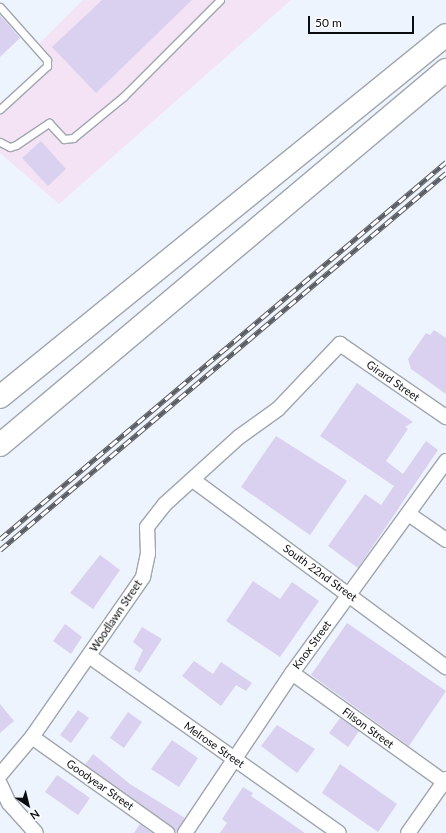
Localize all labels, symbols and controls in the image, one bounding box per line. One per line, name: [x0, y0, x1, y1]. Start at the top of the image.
scale bar: [310, 8, 416, 34]
text: 50 m: [315, 15, 342, 30]
street label: Girard Street: [364, 358, 422, 404]
street label: South 22nd Street: [281, 542, 359, 604]
street label: Woodlawn Street: [87, 577, 145, 655]
street label: Knox Street: [290, 618, 334, 672]
street label: Filson Street: [340, 705, 396, 751]
street label: Melrose Street: [181, 719, 247, 771]
street label: Goodyear Street: [64, 757, 136, 813]
north arrow: [8, 785, 48, 825]
text: N: [28, 807, 42, 823]

